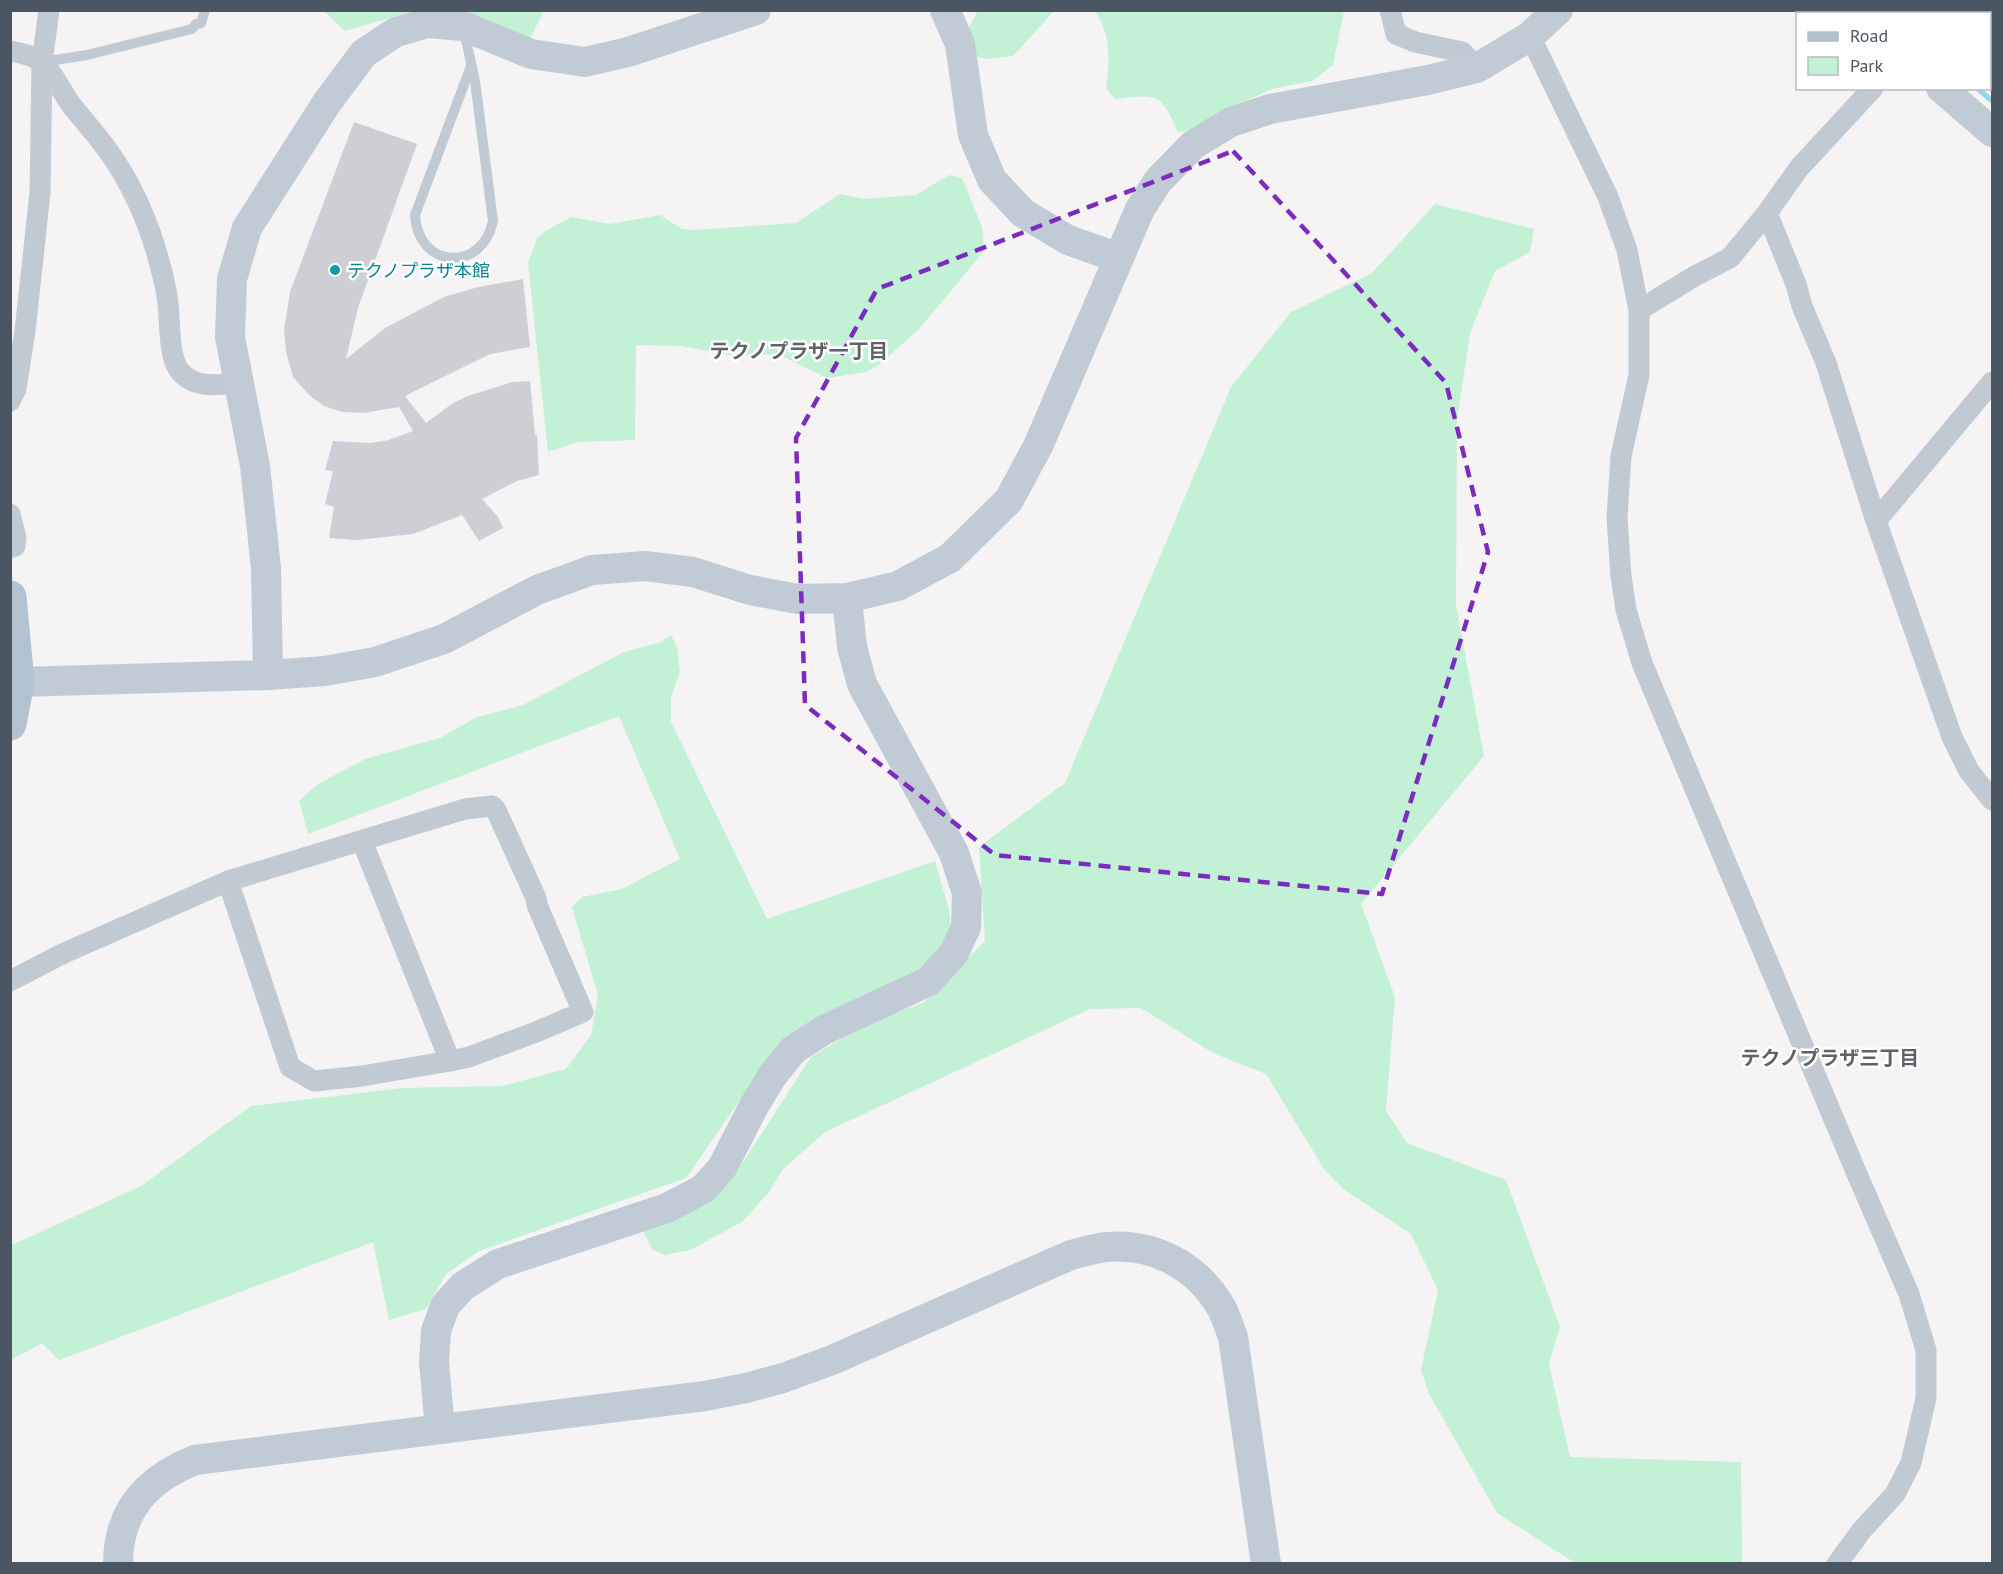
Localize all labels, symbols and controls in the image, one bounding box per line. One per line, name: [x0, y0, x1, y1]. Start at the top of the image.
legend: [1796, 12, 1991, 90]
text: Road: [1850, 24, 1888, 47]
text: Park: [1850, 54, 1883, 77]
place label: テクノプラザ本館: [347, 259, 490, 282]
marker: テクノプラザ本館: [328, 263, 342, 277]
district label: テクノプラザ一丁目: [710, 338, 888, 364]
district label: テクノプラザ三丁目: [1741, 1045, 1919, 1071]

